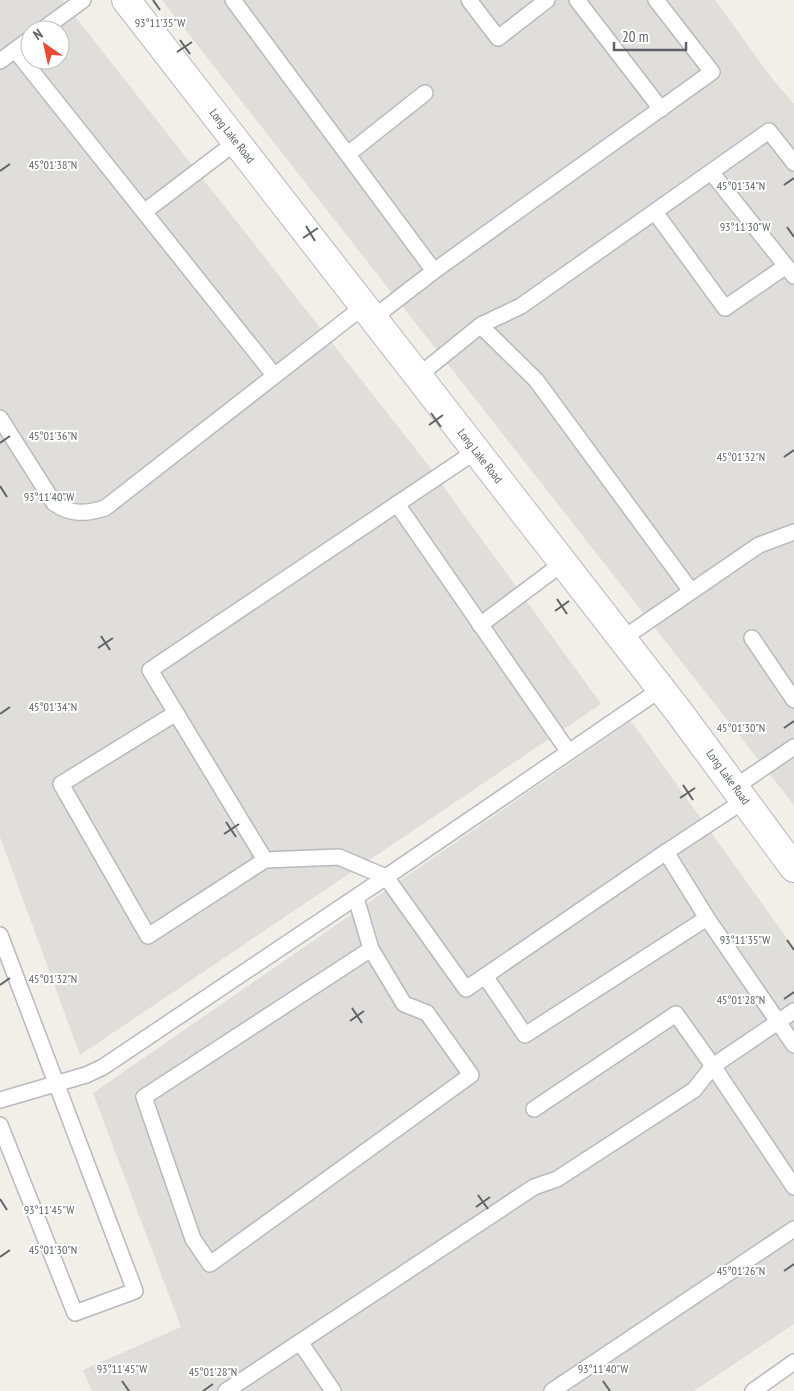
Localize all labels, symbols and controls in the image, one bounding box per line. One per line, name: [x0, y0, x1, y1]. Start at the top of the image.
text: 93°11'35"W: [135, 15, 185, 30]
north arrow: [20, 20, 70, 70]
scale bar: [614, 20, 686, 52]
text: N: [30, 25, 46, 44]
text: 20 m: [622, 27, 648, 46]
street label: Long Lake Road: [207, 106, 258, 166]
text: 45°01'38"N: [29, 157, 77, 172]
text: 45°01'34"N: [717, 178, 765, 193]
text: 93°11'30"W: [720, 219, 770, 234]
street label: Long Lake Road: [455, 426, 506, 486]
text: 45°01'36"N: [29, 428, 77, 443]
text: 45°01'32"N: [717, 449, 765, 464]
text: 93°11'40"W: [24, 489, 74, 504]
text: 45°01'34"N: [29, 699, 77, 714]
text: 45°01'30"N: [717, 720, 765, 735]
street label: Long Lake Road: [703, 746, 754, 807]
text: 93°11'35"W: [720, 932, 770, 947]
text: 45°01'32"N: [29, 971, 77, 986]
text: 45°01'28"N: [717, 992, 765, 1007]
text: 93°11'45"W: [24, 1202, 74, 1217]
text: 45°01'30"N: [29, 1242, 77, 1257]
text: 45°01'26"N: [717, 1263, 765, 1278]
text: 93°11'45"W: [97, 1361, 147, 1376]
text: 93°11'40"W: [578, 1361, 628, 1376]
text: 45°01'28"N: [189, 1364, 237, 1379]

